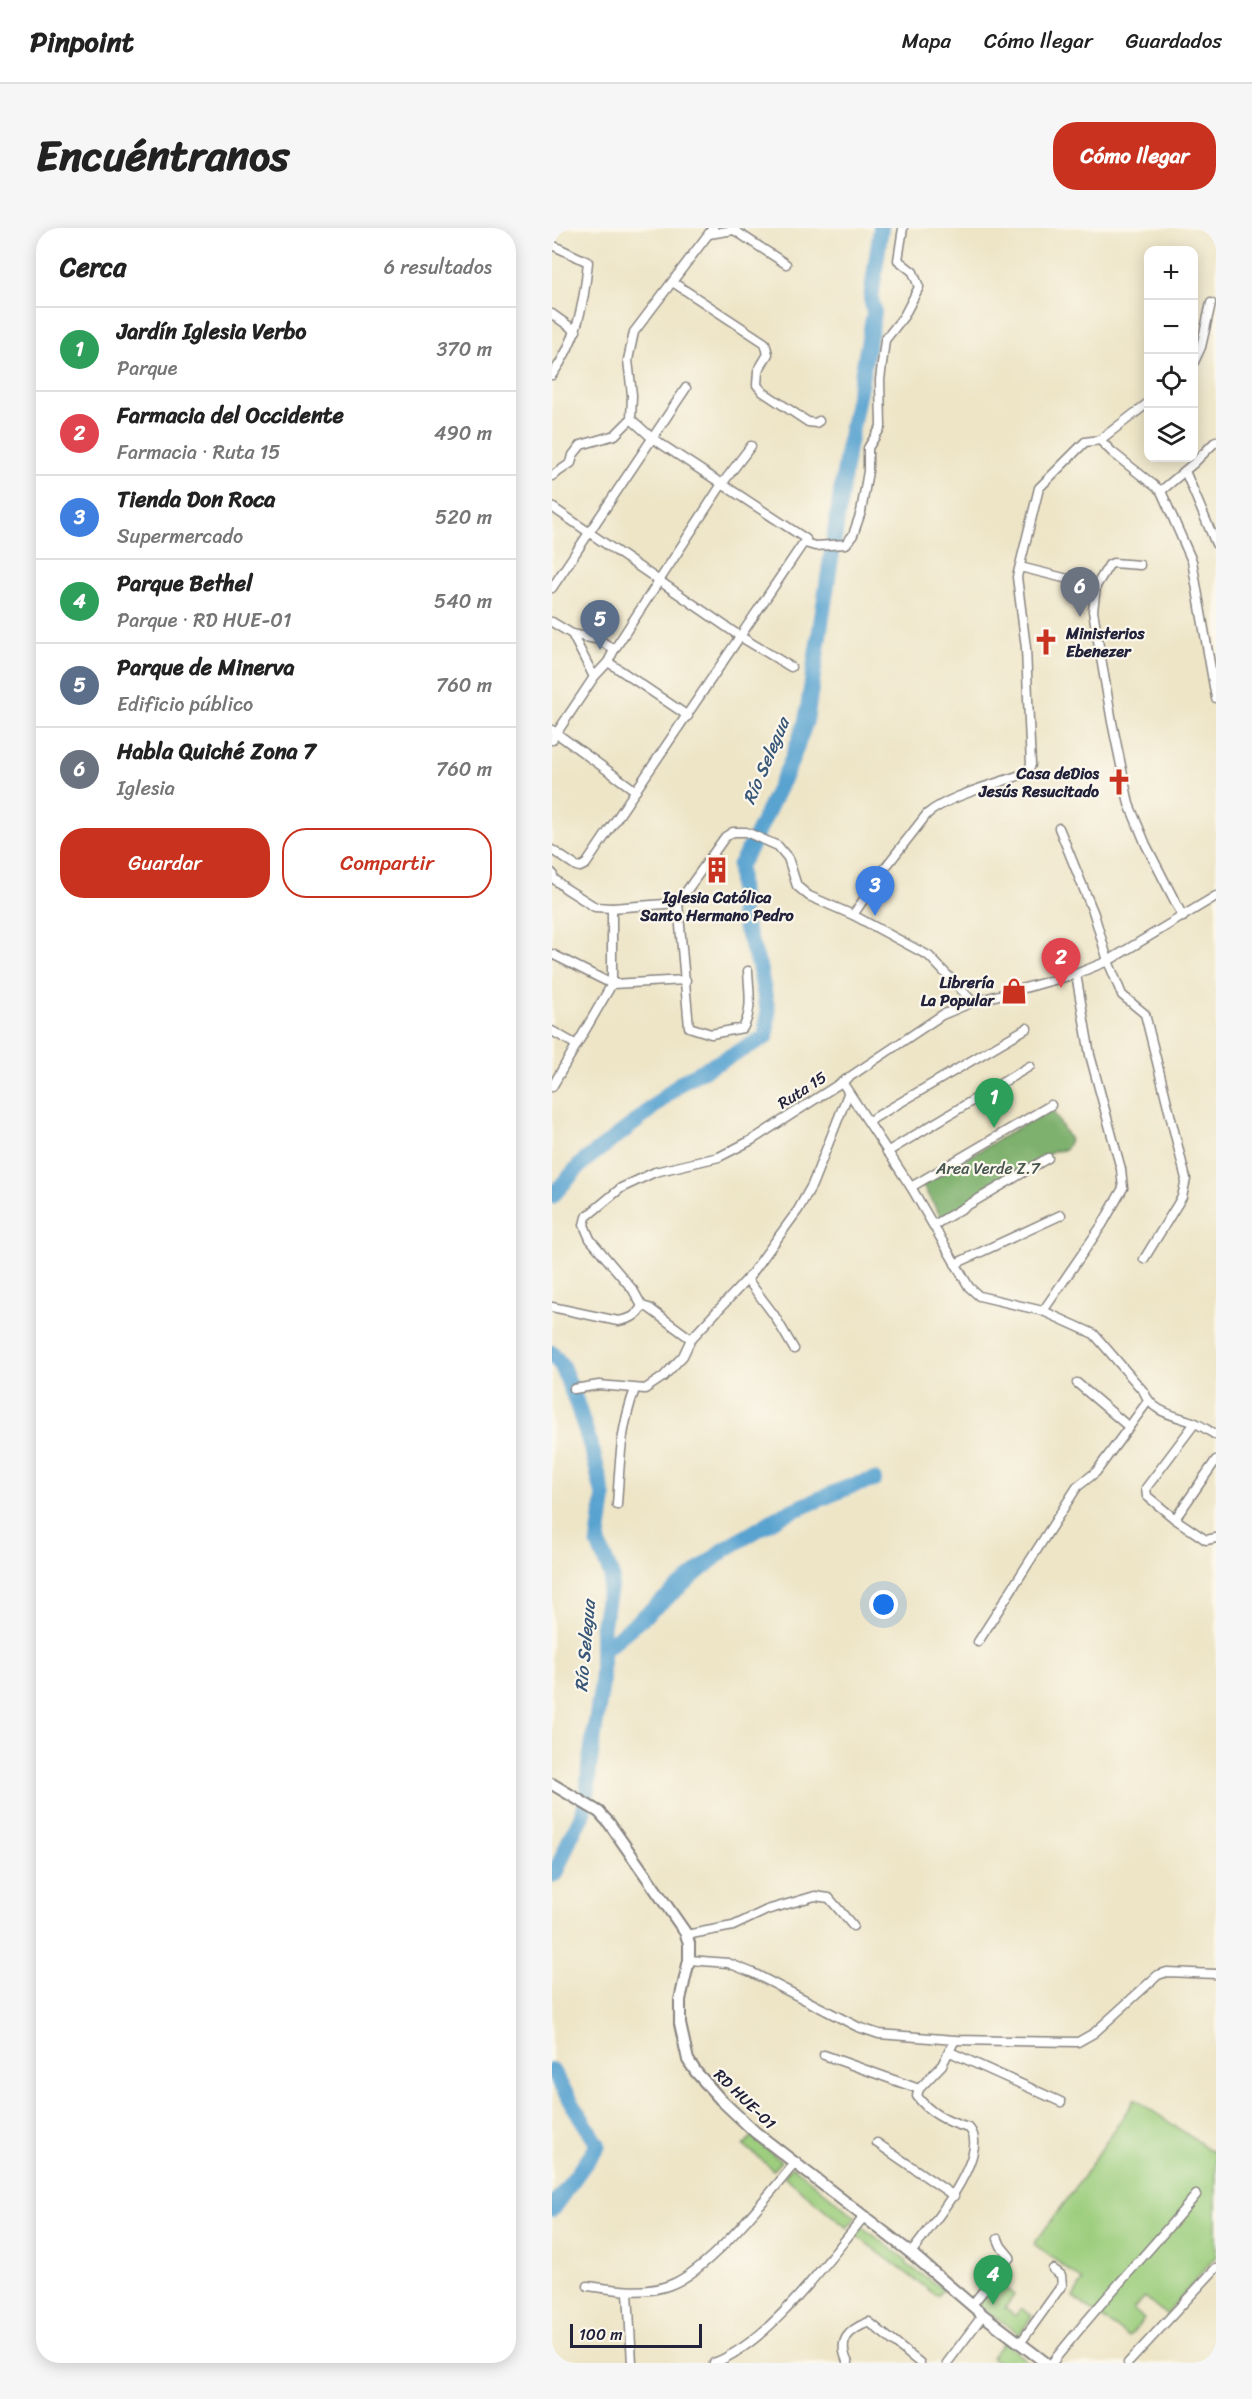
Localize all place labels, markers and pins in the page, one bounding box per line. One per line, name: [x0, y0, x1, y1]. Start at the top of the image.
pin: 6: [1060, 568, 1100, 617]
pin: 5: [580, 600, 620, 650]
place label: Ministerios Ebenezer: [1065, 619, 1145, 666]
church icon: Ministerios Ebenezer: [1031, 627, 1061, 657]
place label: Casa deDios Jesús Resucitado: [978, 759, 1099, 806]
church icon: Casa deDios Jesús Resucitado: [1104, 767, 1134, 797]
building icon: Iglesia Católica Santo Hermano Pedro: [702, 855, 732, 885]
pin: 3: [856, 866, 894, 916]
place label: Iglesia Católica Santo Hermano Pedro: [639, 883, 795, 930]
pin: 2: [1042, 938, 1080, 988]
place label: Librería La Popular: [921, 968, 995, 1015]
shop icon: Librería La Popular: [999, 976, 1029, 1006]
pin: 1: [974, 1078, 1014, 1128]
pin: 4: [974, 2256, 1012, 2305]

